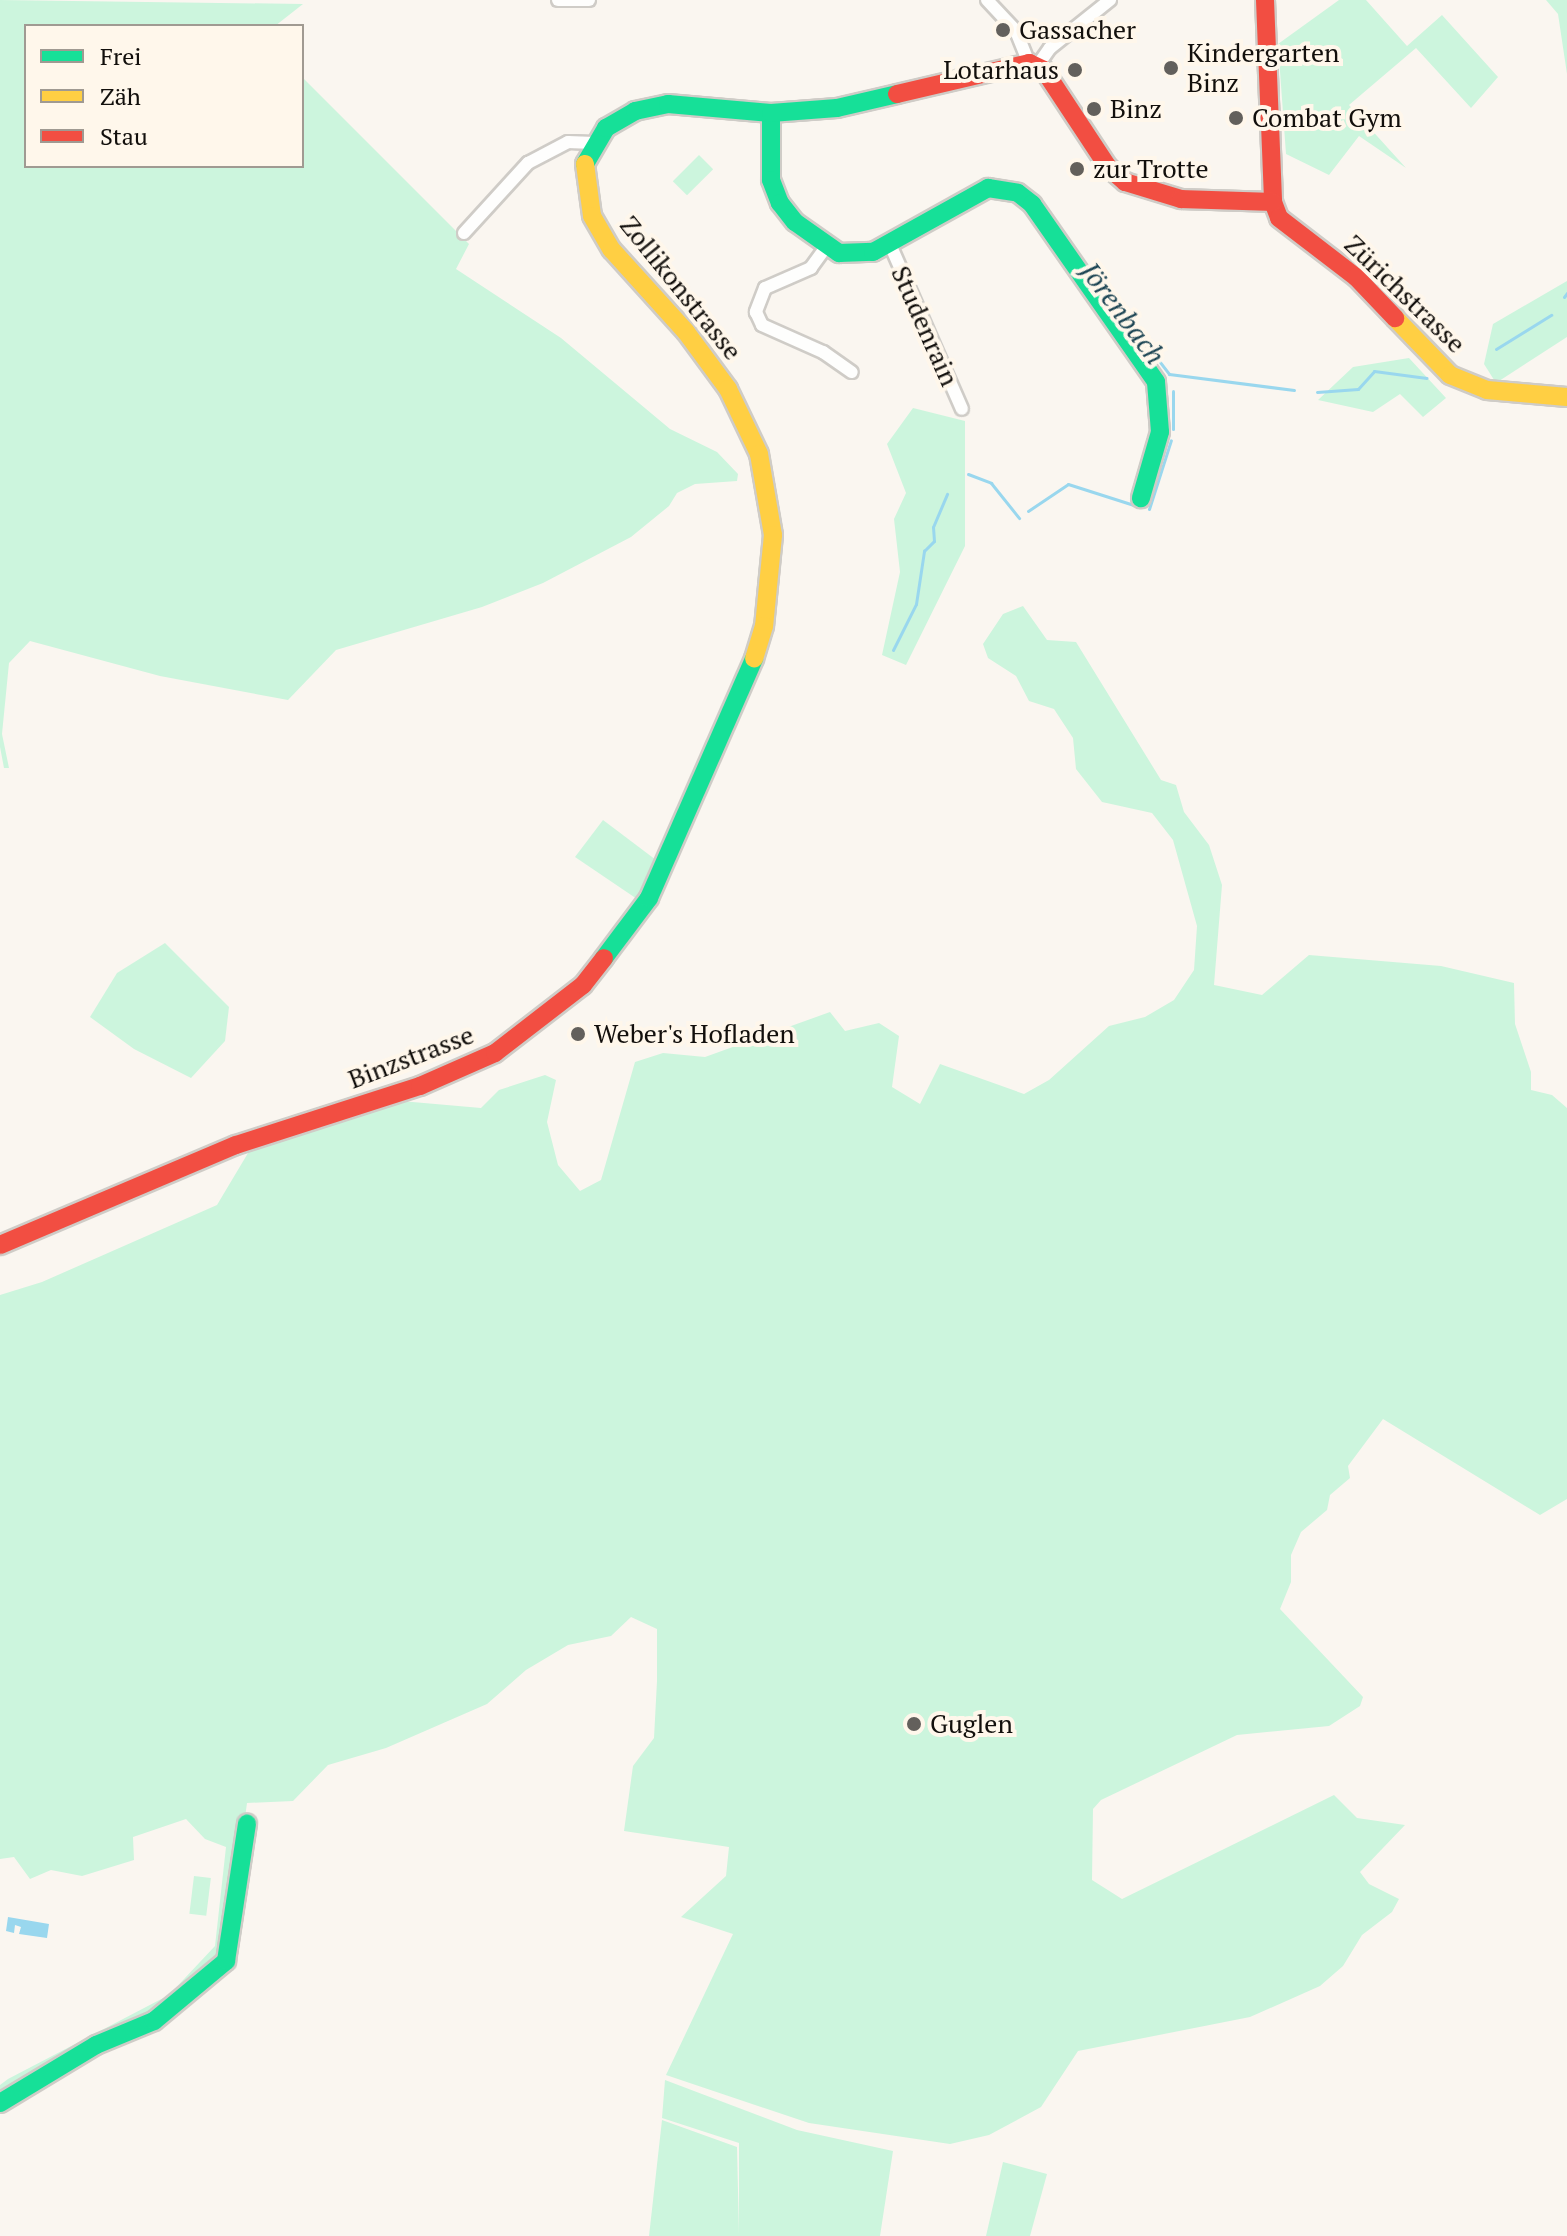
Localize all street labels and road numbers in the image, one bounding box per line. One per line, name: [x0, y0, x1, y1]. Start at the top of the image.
street label: Zollikonstrasse: [614, 210, 748, 366]
street label: Zürichstrasse: [1338, 229, 1472, 359]
street label: Studenrain: [885, 261, 965, 391]
street label: Binzstrasse: [344, 1019, 478, 1095]

